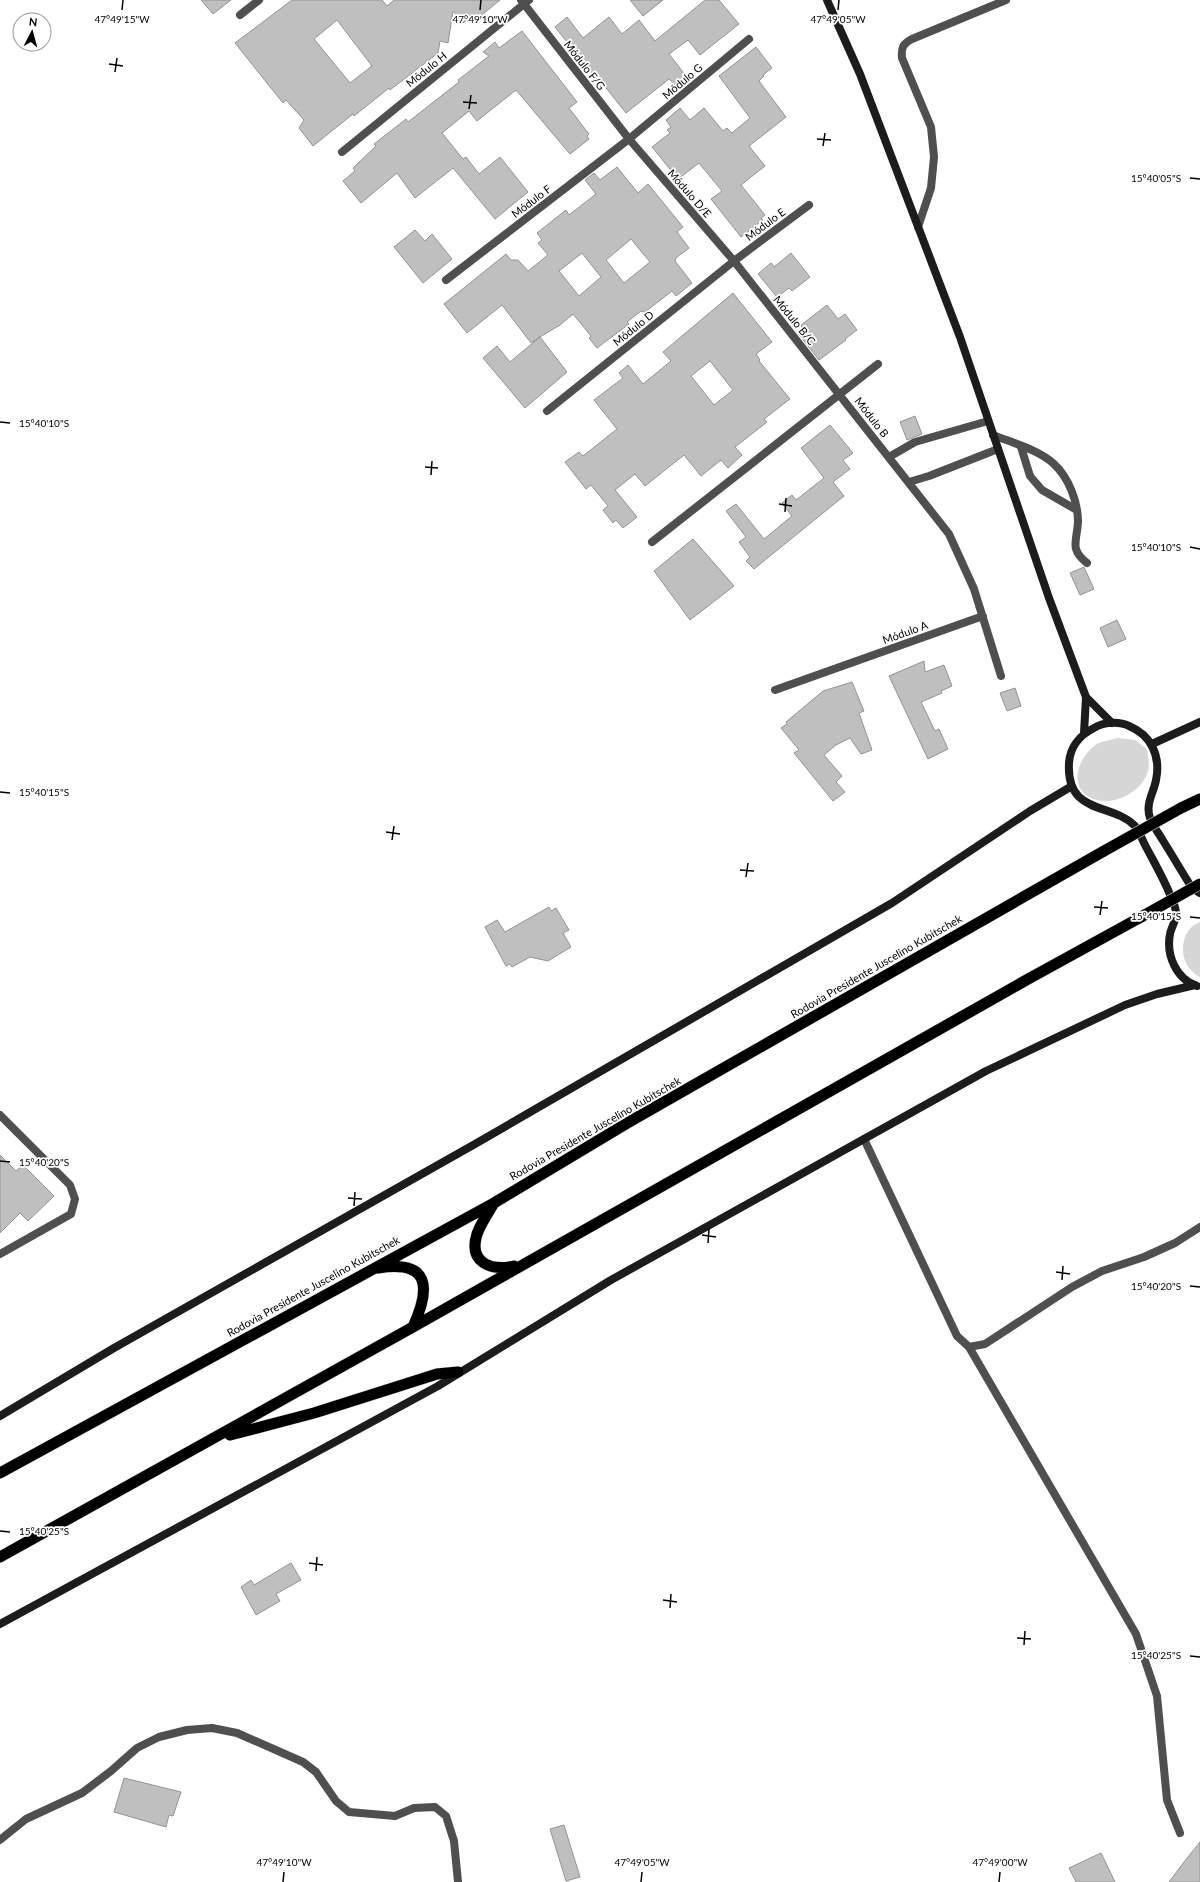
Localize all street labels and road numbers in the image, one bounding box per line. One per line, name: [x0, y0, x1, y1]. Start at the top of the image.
street label: Módulo F/G: [562, 38, 608, 92]
street label: Módulo H: [403, 49, 449, 89]
street label: Módulo G: [659, 61, 705, 101]
street label: Módulo D/E: [665, 166, 715, 220]
street label: Módulo F: [509, 182, 553, 220]
street label: Módulo E: [742, 205, 788, 243]
street label: Módulo B/C: [771, 293, 819, 348]
street label: Módulo D: [610, 308, 656, 348]
street label: Módulo B: [852, 394, 892, 440]
street label: Módulo A: [881, 618, 930, 646]
street label: Rodovia Presidente Juscelino Kubitschek: [788, 911, 964, 1021]
street label: Rodovia Presidente Juscelino Kubitschek: [507, 1073, 683, 1183]
street label: Rodovia Presidente Juscelino Kubitschek: [224, 1233, 402, 1339]

